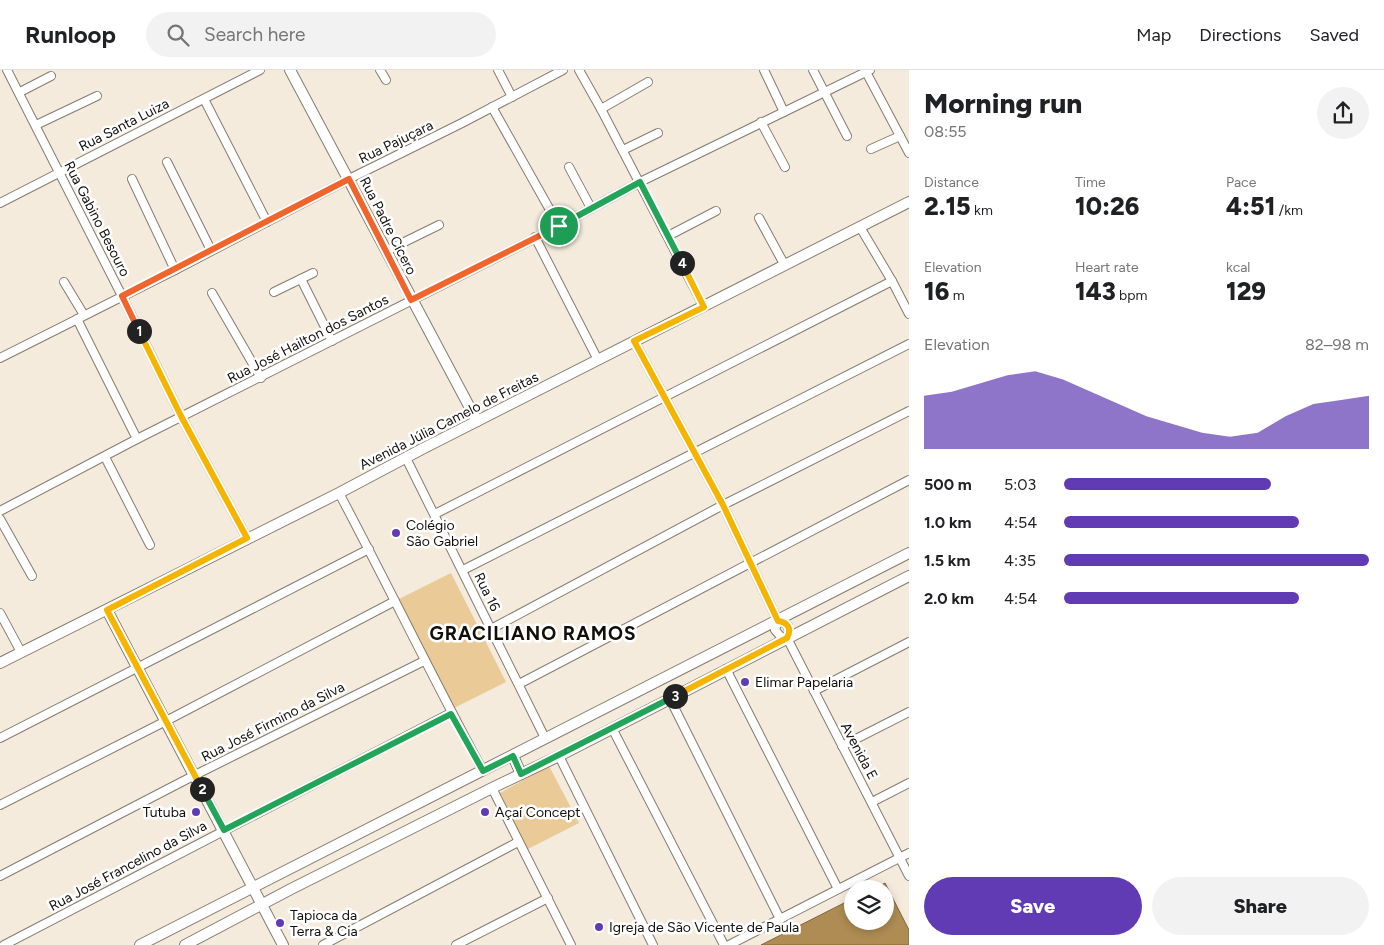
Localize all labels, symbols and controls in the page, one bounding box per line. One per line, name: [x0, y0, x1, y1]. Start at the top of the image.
search box: [146, 12, 496, 57]
text: Runloop: [25, 20, 116, 49]
icon: search: [164, 21, 192, 49]
text: Search here: [204, 23, 305, 46]
text: Map: [1136, 24, 1171, 46]
text: Directions: [1199, 24, 1281, 46]
text: Saved: [1309, 24, 1359, 46]
text: Morning run: [924, 86, 1082, 120]
button: share: [1317, 87, 1369, 139]
street label: Rua Santa Luiza: [76, 95, 172, 155]
street label: Rua Pajuçara: [356, 117, 436, 167]
text: 08:55: [924, 122, 967, 141]
street label: Rua Gabino Besouro: [61, 158, 133, 280]
street label: Rua Padre Cícero: [356, 174, 420, 278]
text: Distance: [924, 174, 979, 191]
text: Time: [1075, 174, 1106, 191]
text: Pace: [1226, 174, 1256, 191]
text: 2.15: [924, 191, 971, 221]
text: 10:26: [1075, 191, 1139, 221]
text: 4:51: [1226, 191, 1275, 221]
text: km: [971, 202, 993, 219]
text: /km: [1275, 202, 1303, 219]
pin: [538, 205, 580, 247]
icon: arrive: [545, 212, 573, 240]
pin: 4: [670, 250, 694, 276]
text: 4: [678, 255, 687, 272]
text: Elevation: [924, 259, 982, 276]
text: Heart rate: [1075, 259, 1139, 276]
text: kcal: [1226, 259, 1250, 276]
text: 16: [924, 276, 949, 306]
text: 143: [1075, 276, 1116, 306]
text: 129: [1226, 276, 1266, 306]
text: m: [949, 287, 965, 304]
text: bpm: [1116, 287, 1148, 304]
street label: Rua José Hailton dos Santos: [225, 291, 391, 387]
pin: 1: [126, 318, 152, 344]
text: 1: [137, 323, 142, 340]
text: Elevation: [924, 335, 990, 354]
text: 82–98 m: [1305, 335, 1369, 354]
street label: Avenida Júlia Camelo de Freitas: [357, 368, 541, 474]
text: 500 m: [924, 475, 972, 494]
text: 5:03: [1004, 475, 1036, 494]
text: 1.0 km: [924, 513, 971, 532]
text: 4:54: [1004, 513, 1037, 532]
place label: Colégio São Gabriel: [406, 517, 478, 550]
marker: Colégio São Gabriel: [390, 527, 402, 539]
text: 1.5 km: [924, 551, 970, 570]
text: 4:35: [1004, 551, 1036, 570]
street label: Rua 16: [470, 570, 504, 614]
text: 2.0 km: [924, 589, 974, 608]
text: 4:54: [1004, 589, 1037, 608]
district label: GRACILIANO RAMOS: [430, 622, 636, 645]
place label: Elimar Papelaria: [755, 674, 853, 691]
marker: Elimar Papelaria: [739, 676, 751, 688]
street label: Rua José Firmino da Silva: [199, 679, 347, 765]
pin: 3: [662, 684, 688, 708]
text: 3: [672, 688, 679, 705]
street label: Avenida E: [837, 720, 881, 782]
pin: 2: [190, 776, 214, 802]
text: 2: [198, 781, 207, 798]
place label: Tutuba: [143, 804, 186, 821]
place label: Açaí Concept: [495, 804, 581, 821]
marker: Tutuba: [190, 806, 202, 818]
marker: Açaí Concept: [479, 806, 491, 818]
street label: Rua José Francelino da Silva: [46, 817, 210, 915]
button: Save: [924, 877, 1142, 935]
button: Share: [1152, 877, 1369, 935]
map controls: [844, 880, 894, 930]
button: layers: [844, 880, 894, 930]
place label: Tapioca da Terra & Cia: [290, 907, 358, 940]
marker: Tapioca da Terra & Cia: [274, 917, 286, 929]
place label: Igreja de São Vicente de Paula: [609, 919, 799, 936]
marker: Igreja de São Vicente de Paula: [593, 921, 605, 933]

